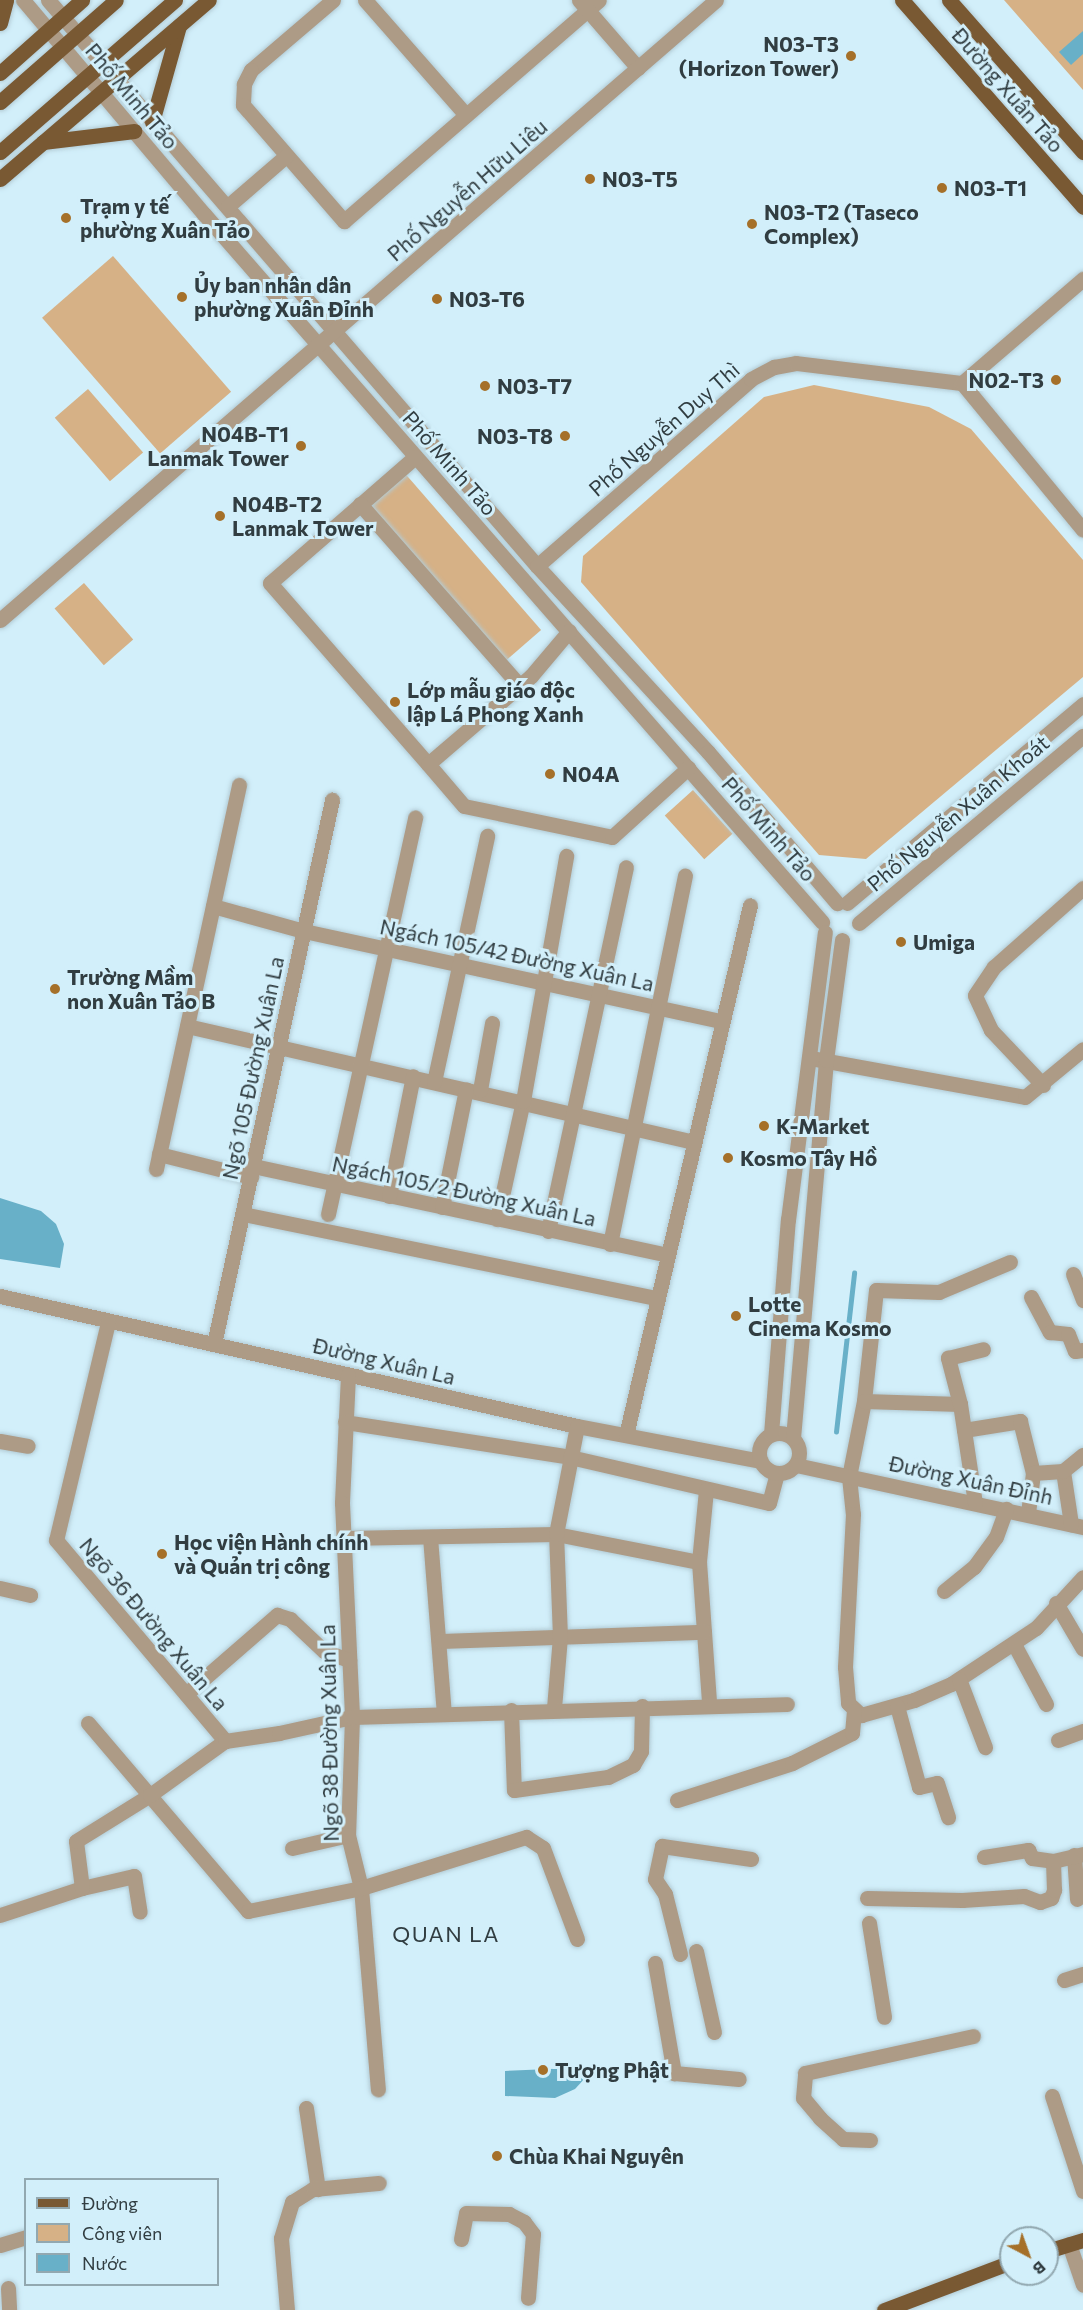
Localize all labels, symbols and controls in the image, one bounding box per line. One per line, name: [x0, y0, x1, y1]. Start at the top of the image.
street label: Đường Xuân Tảo: [947, 22, 1069, 158]
place label: N03-T3 (Horizon Tower): [679, 31, 839, 81]
street label: Phố Minh Tảo: [80, 38, 184, 154]
marker: N03-T3 (Horizon Tower): [844, 49, 858, 63]
street label: Phố Nguyễn Hữu Liêu: [382, 114, 552, 266]
place label: N03-T5: [602, 166, 678, 192]
marker: N03-T5: [583, 172, 597, 186]
place label: N03-T1: [954, 175, 1027, 201]
marker: N03-T1: [935, 181, 949, 195]
place label: Trạm y tế phường Xuân Tảo: [80, 193, 250, 243]
place label: N03-T2 (Taseco Complex): [764, 199, 919, 249]
marker: Trạm y tế phường Xuân Tảo: [57, 209, 75, 227]
marker: N03-T2 (Taseco Complex): [745, 217, 759, 231]
place label: Ủy ban nhân dân phường Xuân Đỉnh: [194, 272, 374, 322]
place label: N03-T6: [449, 286, 525, 312]
marker: Ủy ban nhân dân phường Xuân Đỉnh: [175, 290, 189, 304]
marker: N03-T6: [430, 292, 444, 306]
street label: Phố Nguyễn Duy Thì: [584, 357, 744, 501]
place label: N02-T3: [969, 367, 1044, 393]
place label: N03-T7: [497, 373, 572, 399]
marker: N02-T3: [1049, 373, 1063, 387]
marker: N03-T7: [478, 379, 492, 393]
street label: Phố Minh Tảo: [398, 406, 502, 520]
place label: N04B-T1 Lanmak Tower: [147, 421, 289, 471]
place label: N03-T8: [477, 423, 553, 449]
marker: N03-T8: [558, 429, 572, 443]
marker: N04B-T1 Lanmak Tower: [294, 439, 308, 453]
place label: N04B-T2 Lanmak Tower: [232, 491, 374, 541]
marker: N04B-T2 Lanmak Tower: [213, 509, 227, 523]
place label: Lớp mẫu giáo độc lập Lá Phong Xanh: [407, 677, 584, 727]
marker: Lớp mẫu giáo độc lập Lá Phong Xanh: [388, 695, 402, 709]
street label: Phố Nguyễn Xuân Khoát: [862, 730, 1054, 896]
place label: N04A: [562, 761, 620, 787]
marker: N04A: [543, 767, 557, 781]
street label: Phố Minh Tảo: [717, 772, 821, 886]
street label: Ngách 105/42 Đường Xuân La: [378, 914, 656, 996]
place label: Umiga: [913, 929, 975, 955]
marker: Umiga: [894, 935, 908, 949]
street label: Ngõ 105 Đường Xuân La: [217, 954, 289, 1182]
place label: Trường Mầm non Xuân Tảo B: [67, 964, 215, 1014]
marker: Trường Mầm non Xuân Tảo B: [48, 982, 62, 996]
place label: K-Market: [776, 1113, 869, 1139]
marker: K-Market: [757, 1119, 771, 1133]
place label: Kosmo Tây Hồ: [740, 1145, 877, 1171]
street label: Ngách 105/2 Đường Xuân La: [330, 1151, 598, 1231]
marker: Kosmo Tây Hồ: [721, 1151, 735, 1165]
place label: Lotte Cinema Kosmo: [748, 1291, 892, 1341]
marker: Lotte Cinema Kosmo: [729, 1309, 743, 1323]
street label: Đường Xuân La: [310, 1332, 458, 1390]
street label: Đường Xuân Đỉnh: [887, 1450, 1055, 1510]
place label: Học viện Hành chính và Quản trị công: [174, 1529, 368, 1579]
street label: Ngõ 36 Đường Xuân La: [74, 1533, 234, 1715]
marker: Học viện Hành chính và Quản trị công: [155, 1547, 169, 1561]
street label: Ngõ 38 Đường Xuân La: [315, 1624, 343, 1842]
district label: QUAN LA: [392, 1921, 500, 1947]
place label: Tượng Phật: [555, 2057, 669, 2083]
marker: Tượng Phật: [536, 2063, 550, 2077]
place label: Chùa Khai Nguyên: [509, 2143, 684, 2169]
marker: Chùa Khai Nguyên: [490, 2149, 504, 2163]
legend: [24, 2178, 219, 2286]
text: Đường: [82, 2192, 138, 2214]
text: Công viên: [82, 2222, 162, 2244]
north arrow: [999, 2226, 1059, 2286]
text: Nước: [82, 2252, 127, 2274]
text: B: [1030, 2258, 1050, 2279]

